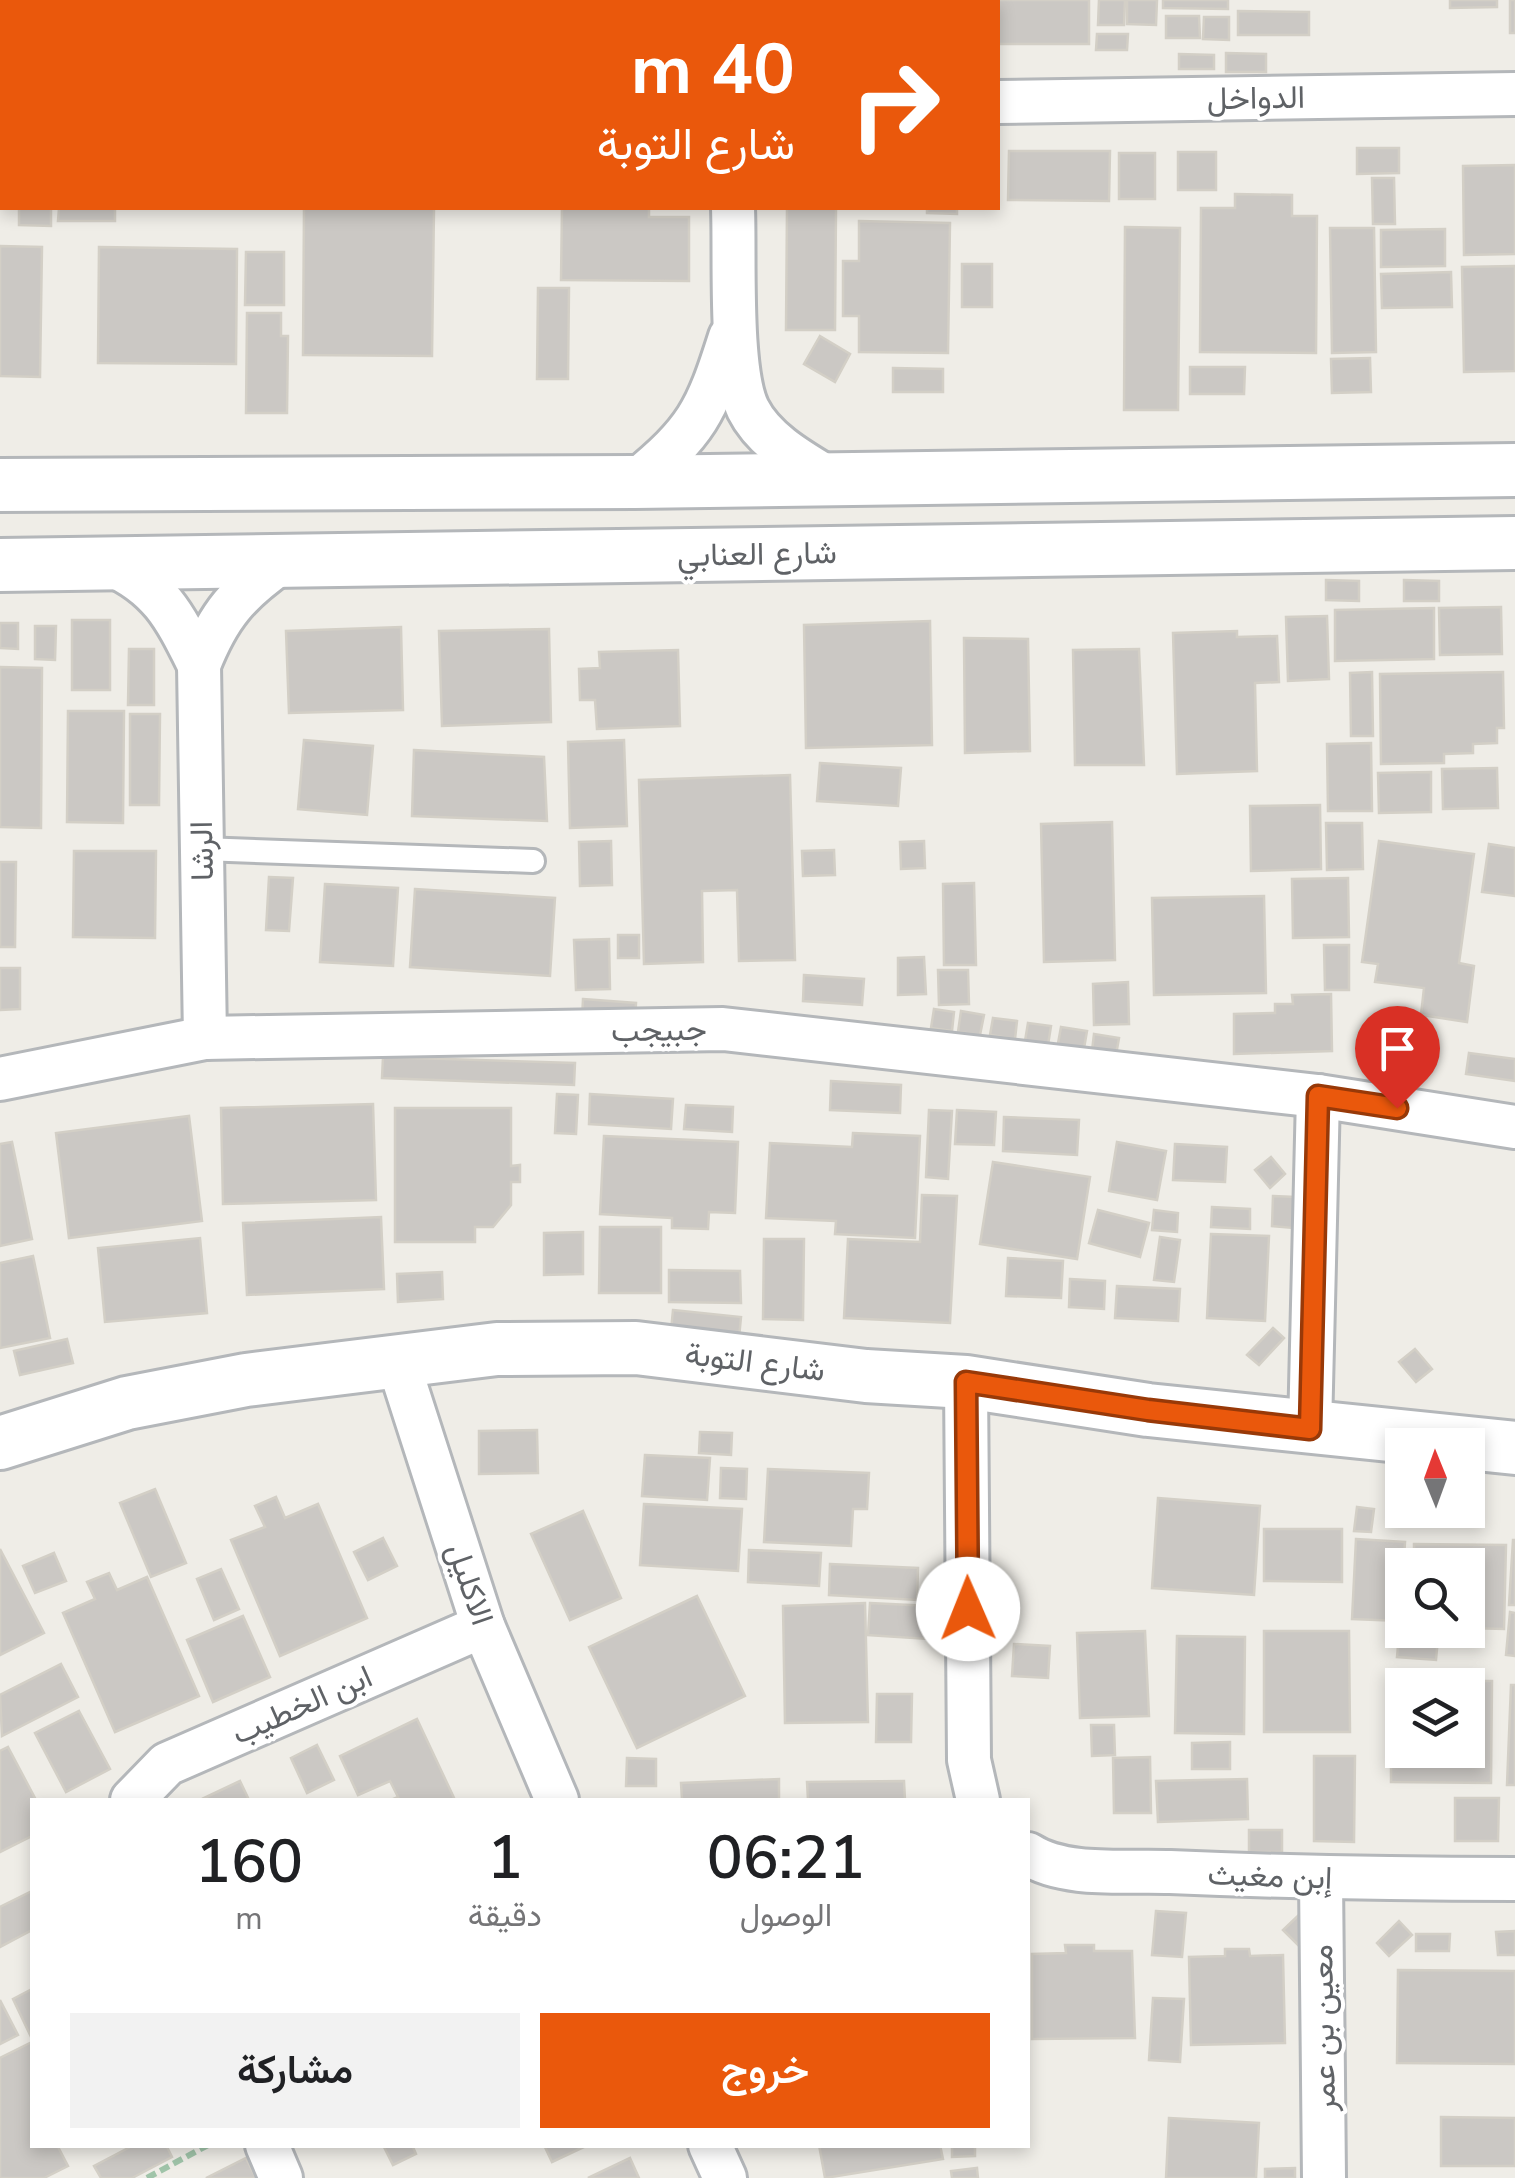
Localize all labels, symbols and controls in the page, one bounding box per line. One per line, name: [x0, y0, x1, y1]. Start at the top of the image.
text: 40 m: [631, 22, 795, 118]
icon: right: [830, 40, 960, 170]
street label: الدواخل: [1207, 76, 1305, 120]
text: شارع التوبة: [597, 114, 795, 175]
street label: شارع العنابي: [677, 531, 837, 581]
street label: الرشا: [180, 821, 224, 881]
pin: [1355, 1006, 1440, 1109]
street label: جبيجب: [611, 1008, 707, 1052]
icon: arrive: [1370, 1021, 1425, 1076]
street label: شارع التوبة: [682, 1332, 828, 1392]
north arrow: [1385, 1428, 1485, 1528]
map controls: [1385, 1428, 1485, 1768]
street label: الاكليل: [436, 1537, 504, 1631]
button: search: [1385, 1548, 1485, 1648]
position arrow: [916, 1557, 1020, 1661]
street label: ابن الخطيب: [225, 1655, 379, 1755]
button: layers: [1385, 1668, 1485, 1768]
text: 1: [487, 1817, 523, 1899]
text: 06:21: [707, 1817, 865, 1899]
text: 160: [195, 1821, 303, 1903]
street label: إبن مغيث: [1207, 1852, 1333, 1900]
text: دقيقة: [468, 1894, 542, 1937]
text: الوصول: [740, 1894, 832, 1937]
text: m: [235, 1897, 263, 1940]
street label: معين بن عمر: [1300, 1944, 1346, 2113]
button: مشاركة: [70, 2013, 520, 2128]
button: خروج: [540, 2013, 990, 2128]

